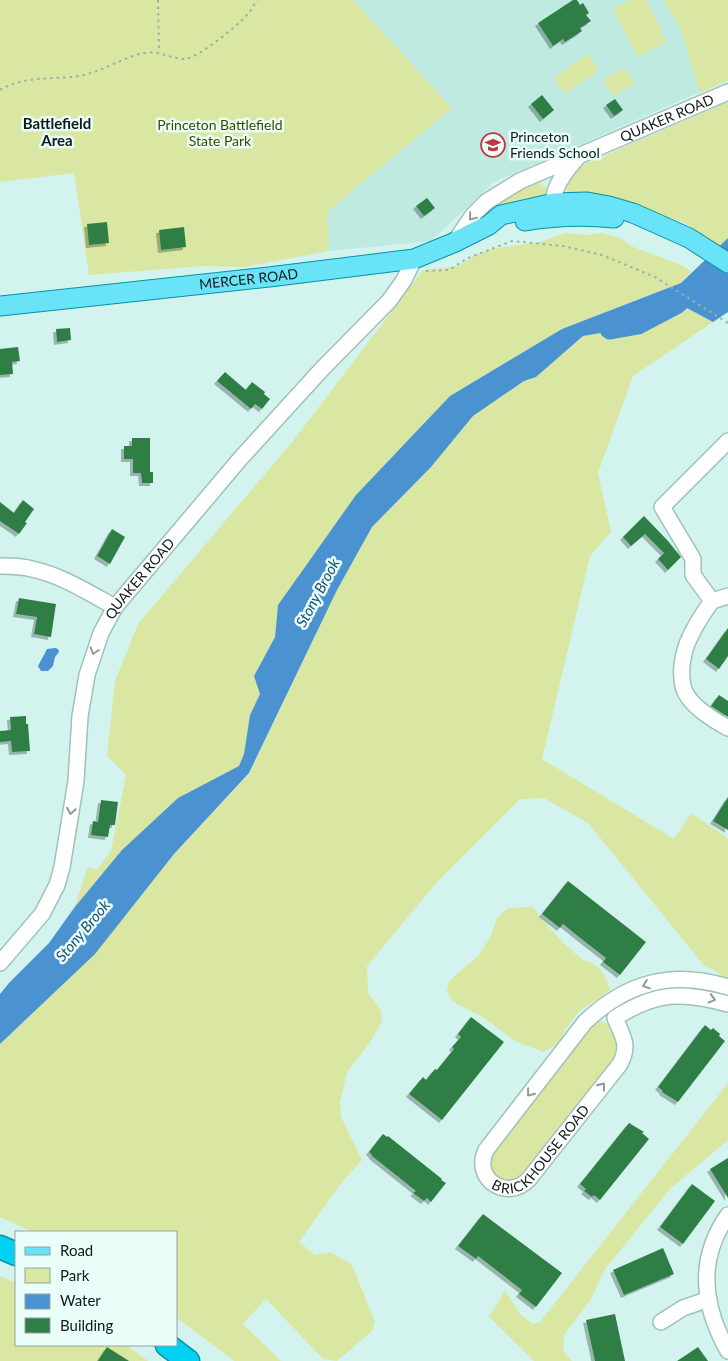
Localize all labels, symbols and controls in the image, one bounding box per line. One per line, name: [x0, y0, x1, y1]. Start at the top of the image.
street label: QUAKER ROAD: [617, 90, 716, 145]
district label: Battlefield Area: [23, 114, 91, 149]
park label: Princeton Battlefield State Park: [157, 116, 283, 149]
place label: Princeton Friends School: [510, 128, 600, 161]
school or university icon: Princeton Friends School: [480, 132, 506, 158]
one-way arrow: [470, 211, 478, 220]
street label: MERCER ROAD: [198, 264, 299, 292]
street label: QUAKER ROAD: [101, 534, 178, 622]
water label: Stony Brook: [292, 554, 343, 630]
one-way arrow: [90, 646, 100, 655]
one-way arrow: [66, 808, 77, 816]
water label: Stony Brook: [51, 895, 114, 965]
one-way arrow: [642, 979, 651, 989]
one-way arrow: [707, 994, 715, 1004]
one-way arrow: [596, 1082, 605, 1092]
one-way arrow: [527, 1087, 536, 1097]
street label: BRICKHOUSE ROAD: [489, 1101, 592, 1197]
legend: [15, 1231, 178, 1346]
text: Road: [60, 1241, 93, 1259]
text: Park: [60, 1266, 90, 1284]
text: Water: [60, 1291, 101, 1309]
text: Building: [60, 1316, 113, 1334]

